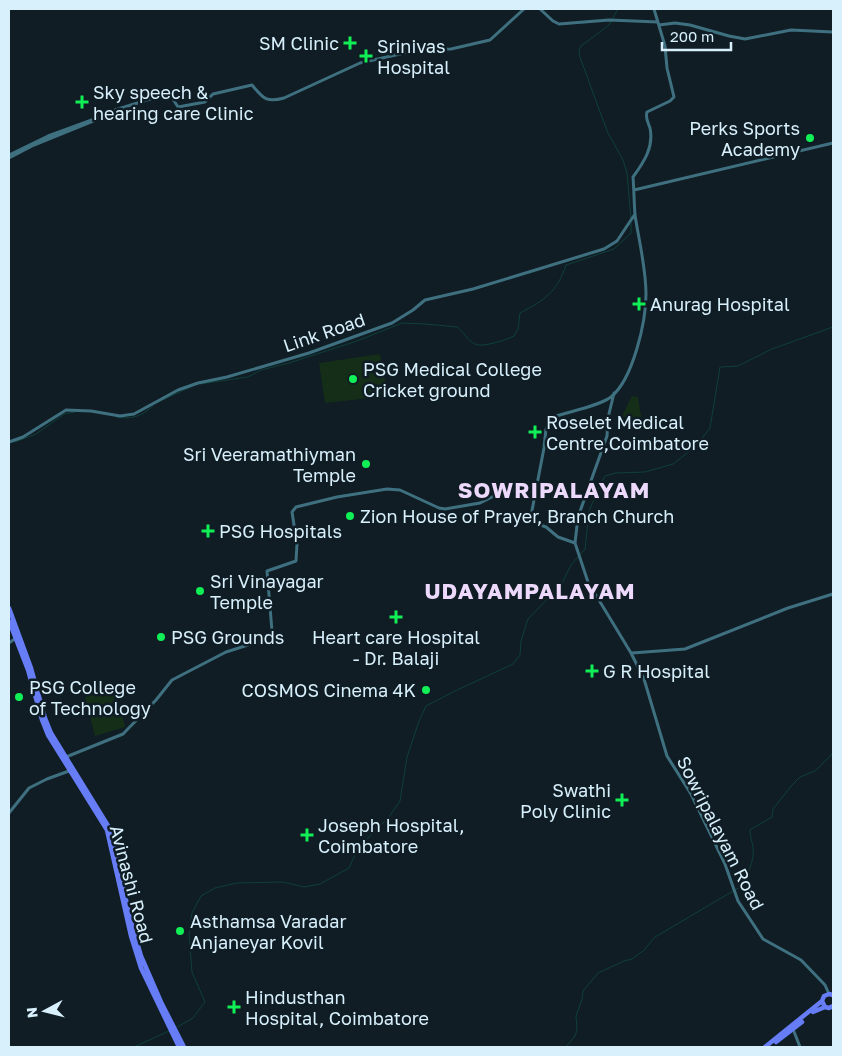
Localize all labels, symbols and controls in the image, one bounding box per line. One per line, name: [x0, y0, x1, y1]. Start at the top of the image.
scale bar: [662, 20, 731, 52]
text: 200 m: [670, 27, 714, 45]
place label: SM Clinic: [259, 32, 339, 54]
place label: Srinivas Hospital: [377, 35, 450, 78]
marker: SM Clinic: [343, 36, 357, 50]
marker: Srinivas Hospital: [359, 49, 373, 63]
place label: Sky speech & hearing care Clinic: [93, 81, 254, 124]
marker: Sky speech & hearing care Clinic: [75, 95, 89, 109]
place label: Perks Sports Academy: [689, 117, 800, 160]
marker: Perks Sports Academy: [804, 132, 816, 144]
place label: Anurag Hospital: [650, 293, 790, 315]
marker: Anurag Hospital: [632, 297, 646, 311]
street label: Link Road: [280, 308, 368, 356]
place label: PSG Medical College Cricket ground: [363, 358, 542, 401]
marker: PSG Medical College Cricket ground: [347, 373, 359, 385]
place label: Roselet Medical Centre,Coimbatore: [546, 411, 709, 454]
marker: Roselet Medical Centre,Coimbatore: [528, 425, 542, 439]
place label: Sri Veeramathiyman Temple: [183, 443, 356, 486]
marker: Sri Veeramathiyman Temple: [360, 458, 372, 470]
district label: SOWRIPALAYAM: [458, 476, 650, 503]
place label: Zion House of Prayer, Branch Church: [360, 505, 674, 527]
marker: Zion House of Prayer, Branch Church: [344, 510, 356, 522]
place label: PSG Hospitals: [219, 520, 342, 542]
marker: PSG Hospitals: [201, 524, 215, 538]
place label: Sri Vinayagar Temple: [210, 570, 324, 613]
district label: UDAYAMPALAYAM: [424, 577, 636, 604]
marker: Sri Vinayagar Temple: [194, 585, 206, 597]
marker: Heart care Hospital - Dr. Balaji: [389, 610, 403, 624]
place label: PSG Grounds: [171, 626, 284, 648]
place label: Heart care Hospital - Dr. Balaji: [312, 626, 480, 669]
marker: PSG Grounds: [155, 631, 167, 643]
place label: G R Hospital: [603, 660, 710, 682]
marker: G R Hospital: [585, 664, 599, 678]
place label: PSG College of Technology: [29, 676, 151, 719]
place label: COSMOS Cinema 4K: [242, 679, 416, 701]
marker: COSMOS Cinema 4K: [420, 684, 432, 696]
marker: PSG College of Technology: [13, 691, 25, 703]
street label: Sowripalayam Road: [673, 752, 769, 914]
place label: Swathi Poly Clinic: [520, 779, 611, 822]
marker: Swathi Poly Clinic: [615, 793, 629, 807]
place label: Joseph Hospital, Coimbatore: [318, 814, 465, 857]
street label: Avinashi Road: [106, 823, 158, 945]
marker: Joseph Hospital, Coimbatore: [300, 828, 314, 842]
place label: Asthamsa Varadar Anjaneyar Kovil: [190, 910, 347, 953]
marker: Asthamsa Varadar Anjaneyar Kovil: [174, 925, 186, 937]
north arrow: [20, 986, 70, 1036]
place label: Hindusthan Hospital, Coimbatore: [245, 986, 429, 1029]
marker: Hindusthan Hospital, Coimbatore: [227, 1000, 241, 1014]
text: N: [23, 1006, 41, 1019]

